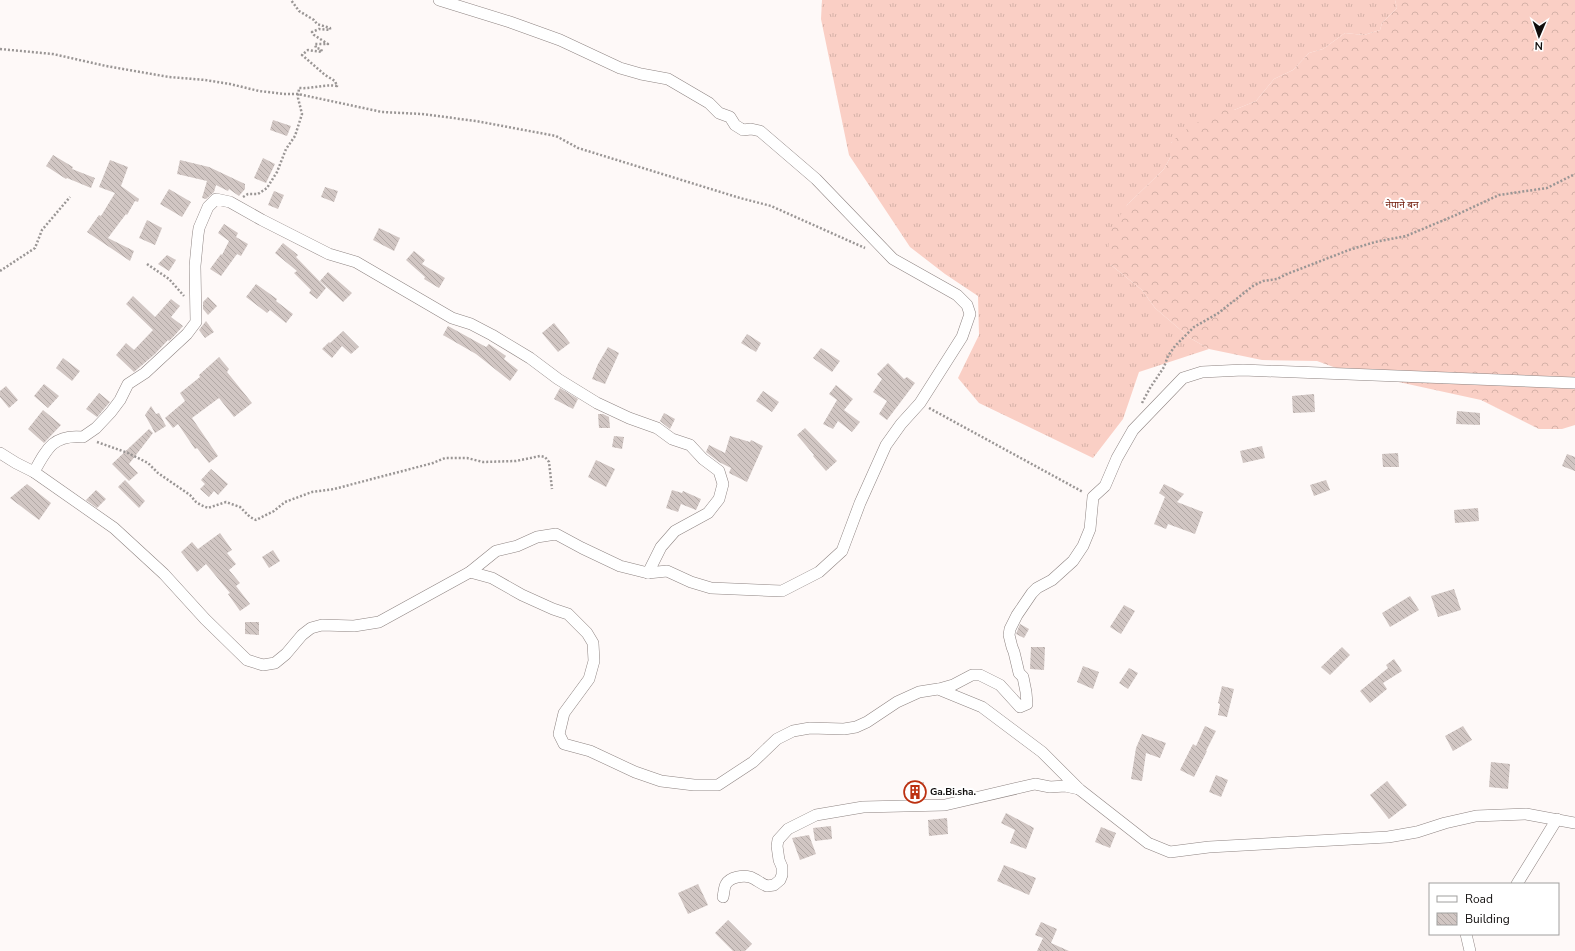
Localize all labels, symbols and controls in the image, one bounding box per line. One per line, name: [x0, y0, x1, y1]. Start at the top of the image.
north arrow: [1519, 16, 1559, 56]
text: N: [1534, 38, 1543, 53]
park label: नेपाने बन: [1385, 198, 1419, 212]
building icon: Ga.Bi.sha.: [902, 779, 928, 805]
place label: Ga.Bi.sha.: [930, 785, 976, 799]
legend: [1429, 883, 1559, 935]
text: Road: [1465, 891, 1493, 907]
text: Building: [1465, 911, 1510, 927]

